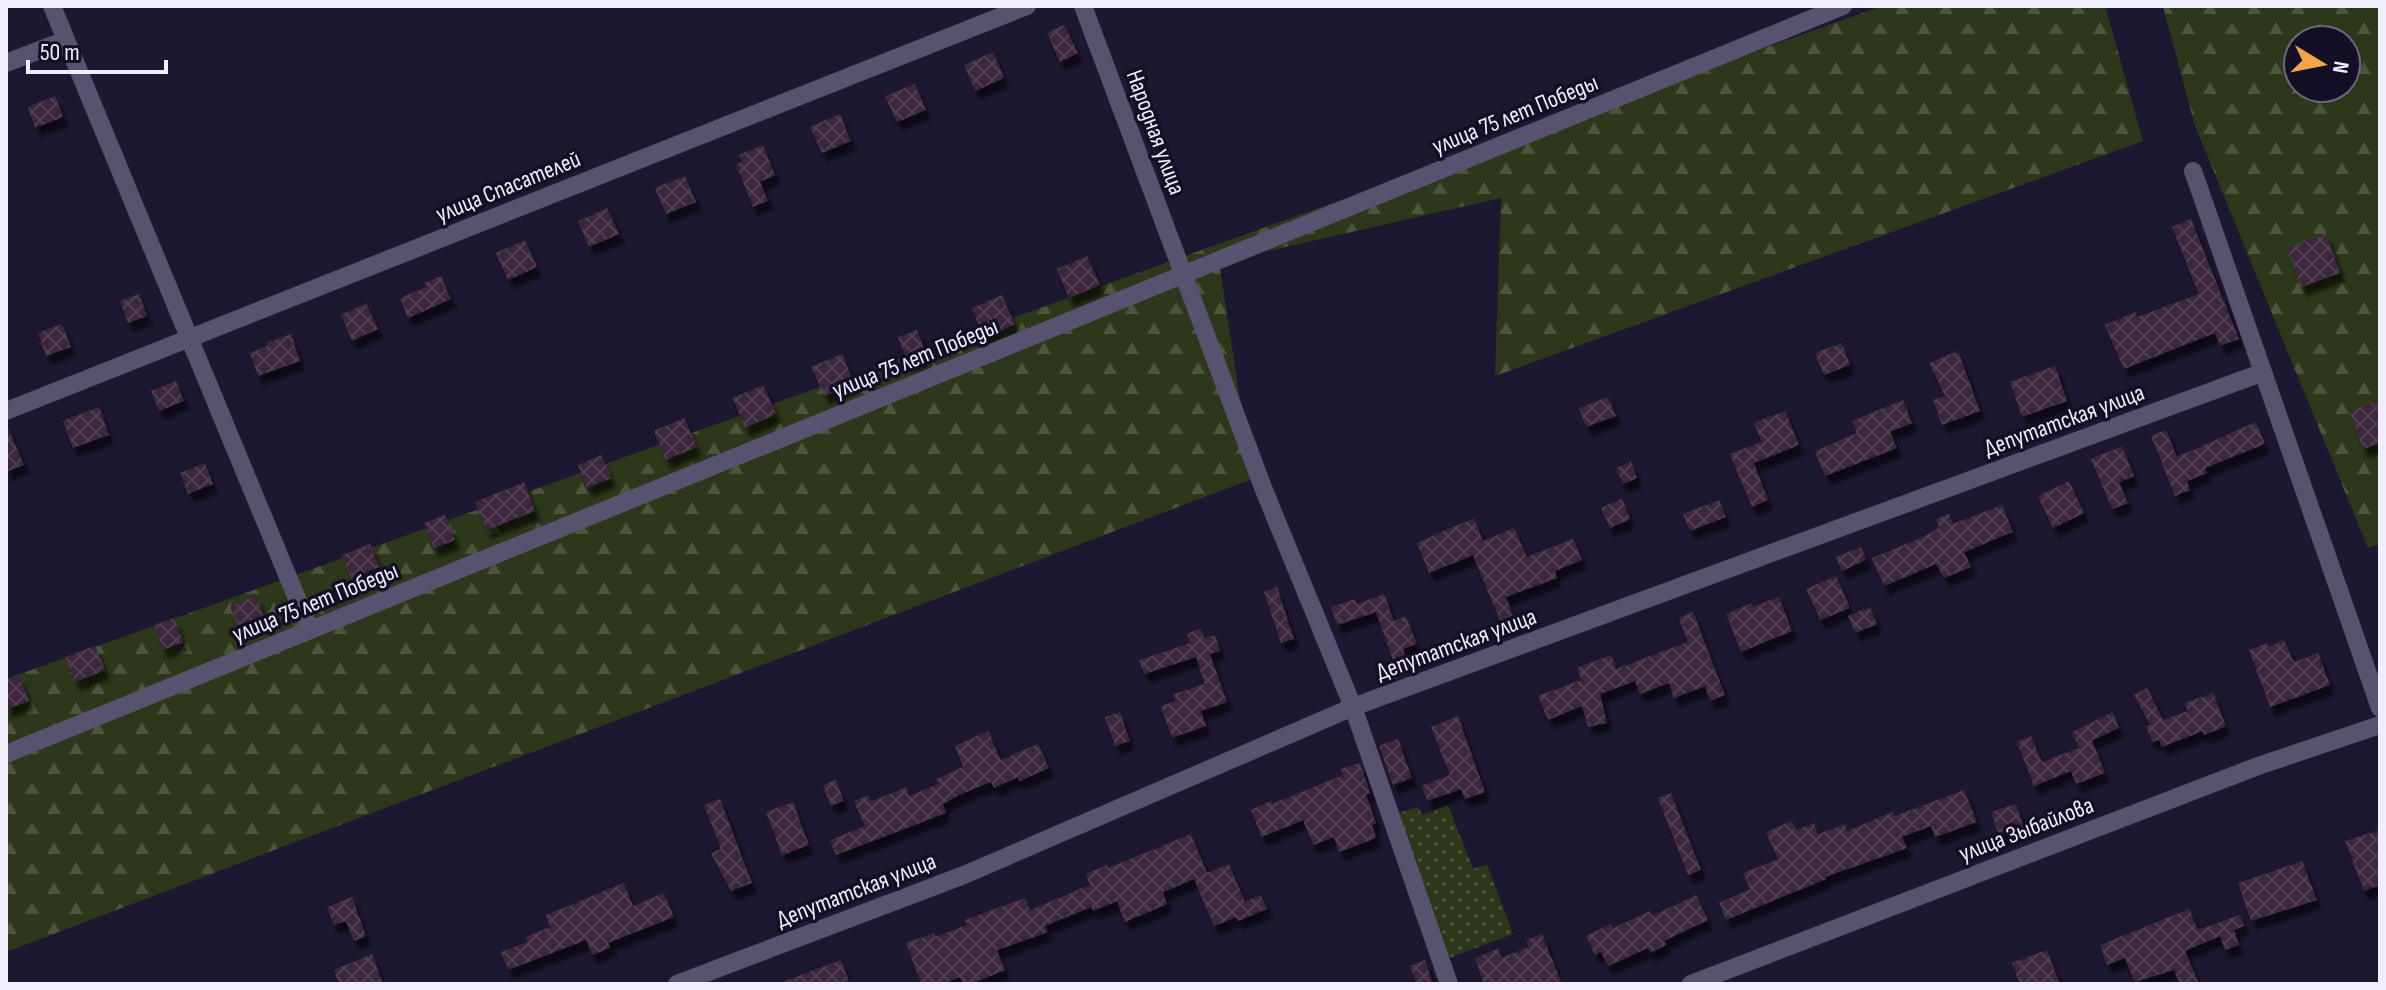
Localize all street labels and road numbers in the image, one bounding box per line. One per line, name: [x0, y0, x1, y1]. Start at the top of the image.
street label: Народная улица: [1120, 66, 1191, 198]
street label: улица 75 лет Победы: [1428, 68, 1602, 161]
street label: улица Спасателей: [432, 144, 585, 229]
street label: улица 75 лет Победы: [828, 312, 1002, 405]
street label: Депутатская улица: [1980, 378, 2148, 463]
street label: улица 75 лет Победы: [228, 556, 402, 649]
street label: Депутатская улица: [1372, 602, 1540, 687]
street label: улица Зыбайлова: [1955, 791, 2098, 868]
street label: Депутатская улица: [772, 847, 940, 934]

